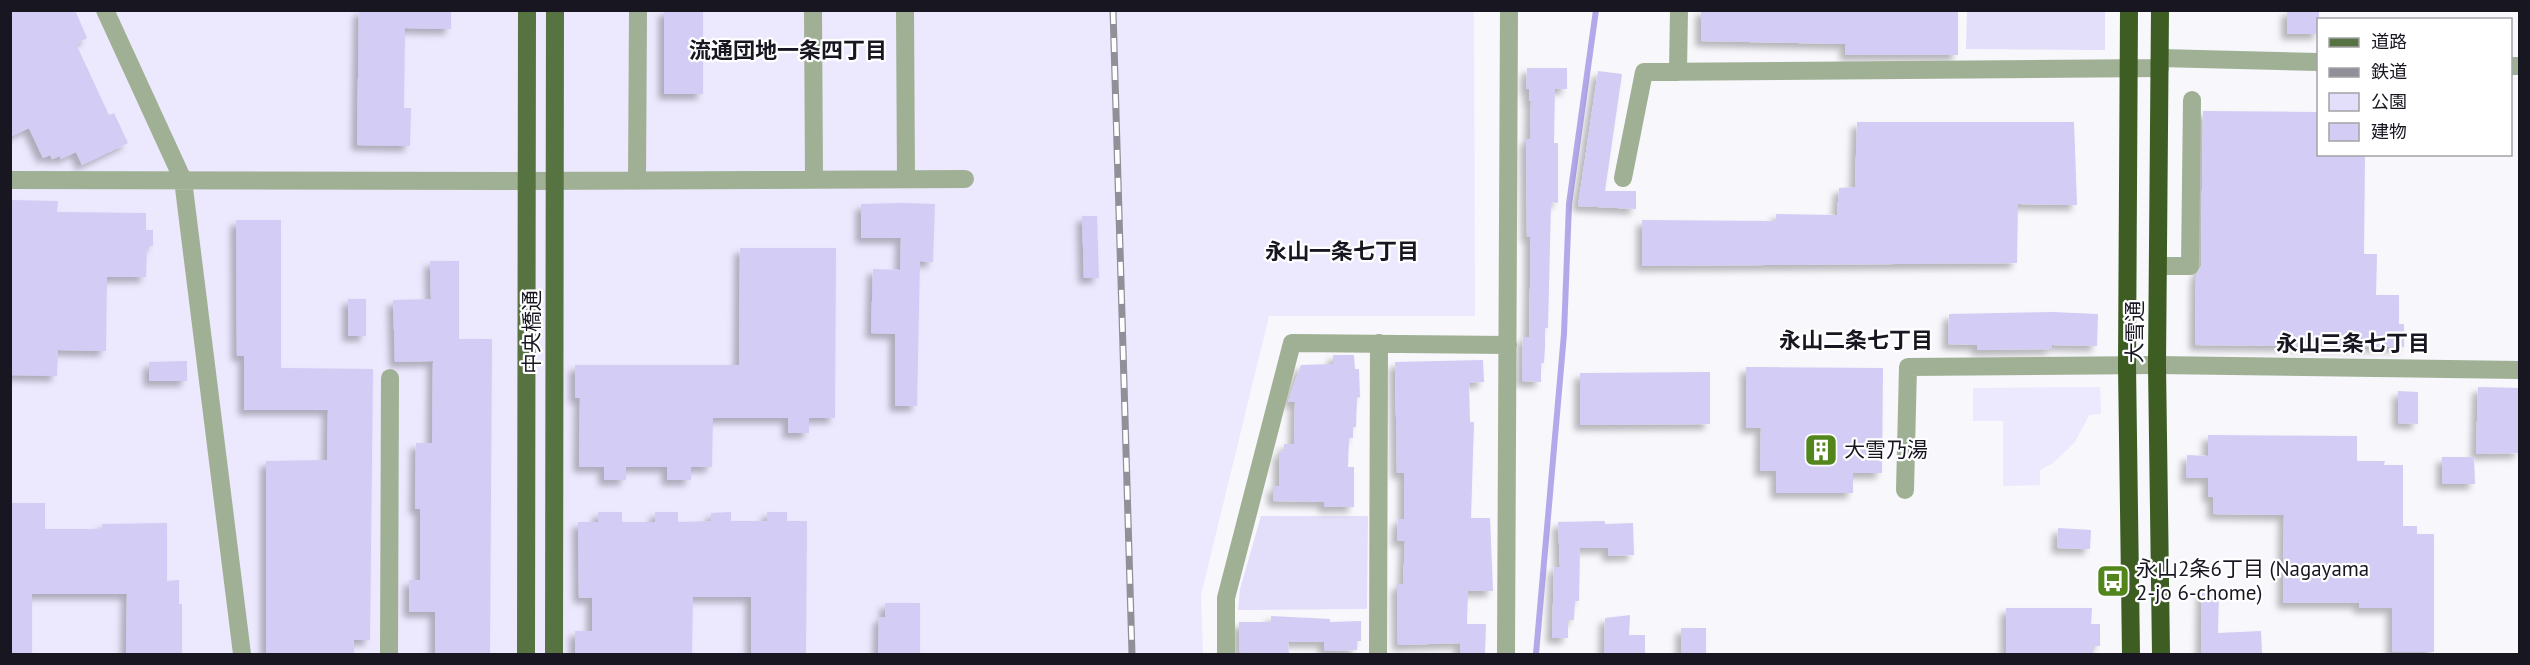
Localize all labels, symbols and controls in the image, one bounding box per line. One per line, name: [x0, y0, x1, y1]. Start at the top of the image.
legend: [2317, 18, 2512, 156]
text: 道路: [2371, 30, 2407, 53]
district label: 流通団地一条四丁目: [689, 36, 887, 64]
text: 鉄道: [2371, 60, 2407, 83]
text: 公園: [2371, 90, 2407, 113]
text: 建物: [2371, 120, 2407, 143]
district label: 永山一条七丁目: [1265, 237, 1419, 265]
street label: 中央橋通: [518, 290, 545, 374]
street label: 大雪通: [2121, 301, 2148, 364]
district label: 永山二条七丁目: [1779, 326, 1933, 354]
district label: 永山三条七丁目: [2276, 329, 2430, 357]
building icon: 大雪乃湯: [1803, 432, 1839, 468]
place label: 大雪乃湯: [1844, 436, 1928, 463]
place label: 永山2条6丁目 (Nagayama 2-jo 6-chome): [2136, 555, 2369, 606]
bus stop icon: 永山2条6丁目 (Nagayama 2-jo 6-chome): [2095, 563, 2131, 599]

